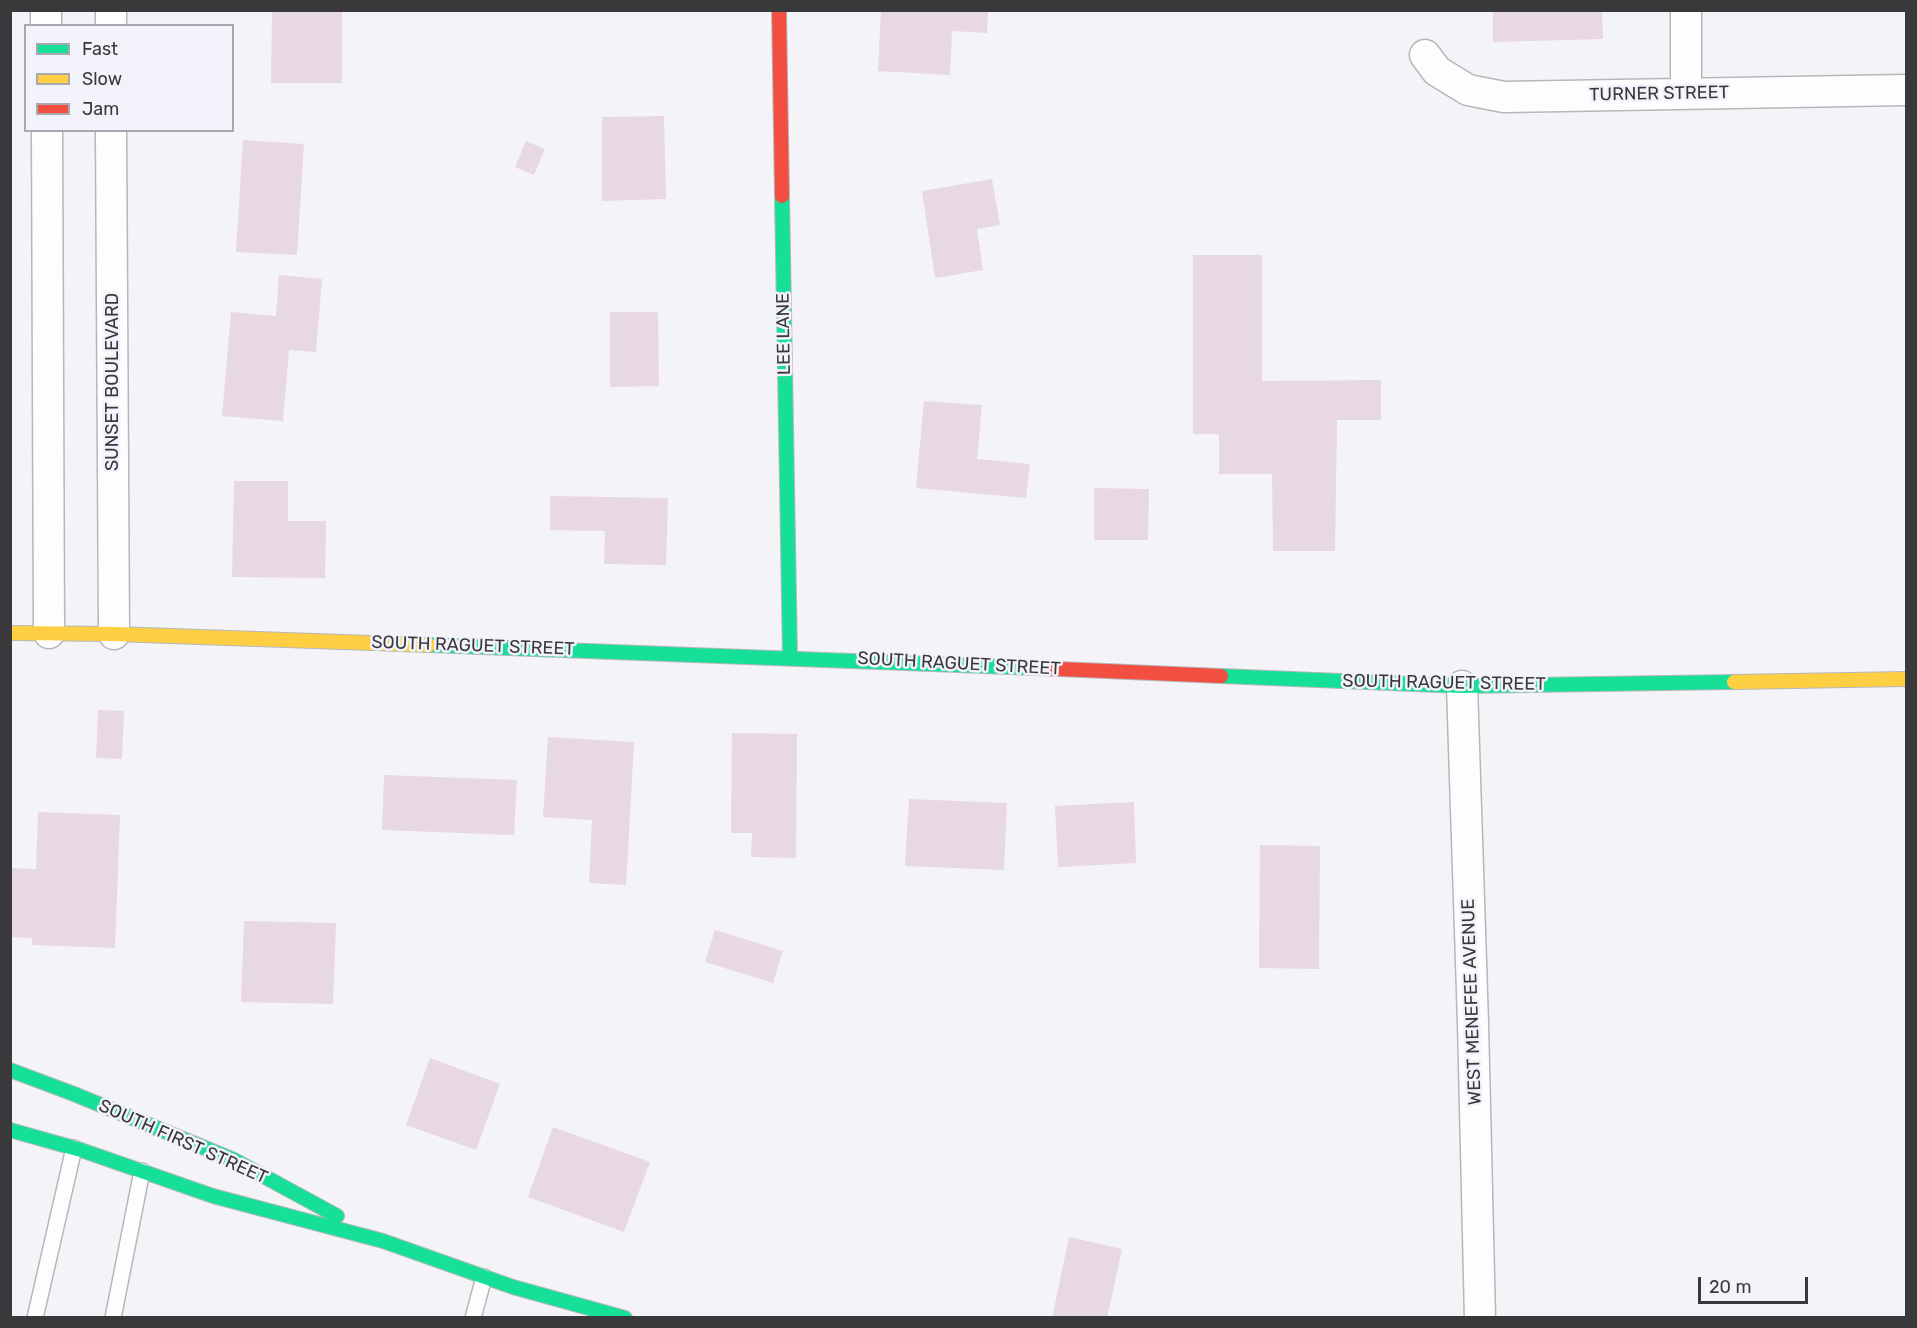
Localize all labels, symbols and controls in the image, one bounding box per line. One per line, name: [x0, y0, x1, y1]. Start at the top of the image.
legend: [24, 24, 234, 132]
text: Fast: [82, 38, 118, 60]
text: Slow: [82, 68, 122, 90]
street label: TURNER STREET: [1589, 82, 1729, 106]
text: Jam: [82, 98, 119, 120]
street label: SUNSET BOULEVARD: [102, 293, 124, 471]
street label: LEE LANE: [772, 293, 796, 375]
street label: SOUTH RAGUET STREET: [371, 632, 575, 660]
street label: SOUTH RAGUET STREET: [857, 648, 1061, 680]
street label: SOUTH RAGUET STREET: [1342, 670, 1546, 696]
street label: WEST MENEFEE AVENUE: [1458, 898, 1486, 1106]
street label: SOUTH FIRST STREET: [95, 1095, 271, 1189]
scale bar: [1701, 1265, 1810, 1303]
text: 20 m: [1709, 1276, 1751, 1298]

